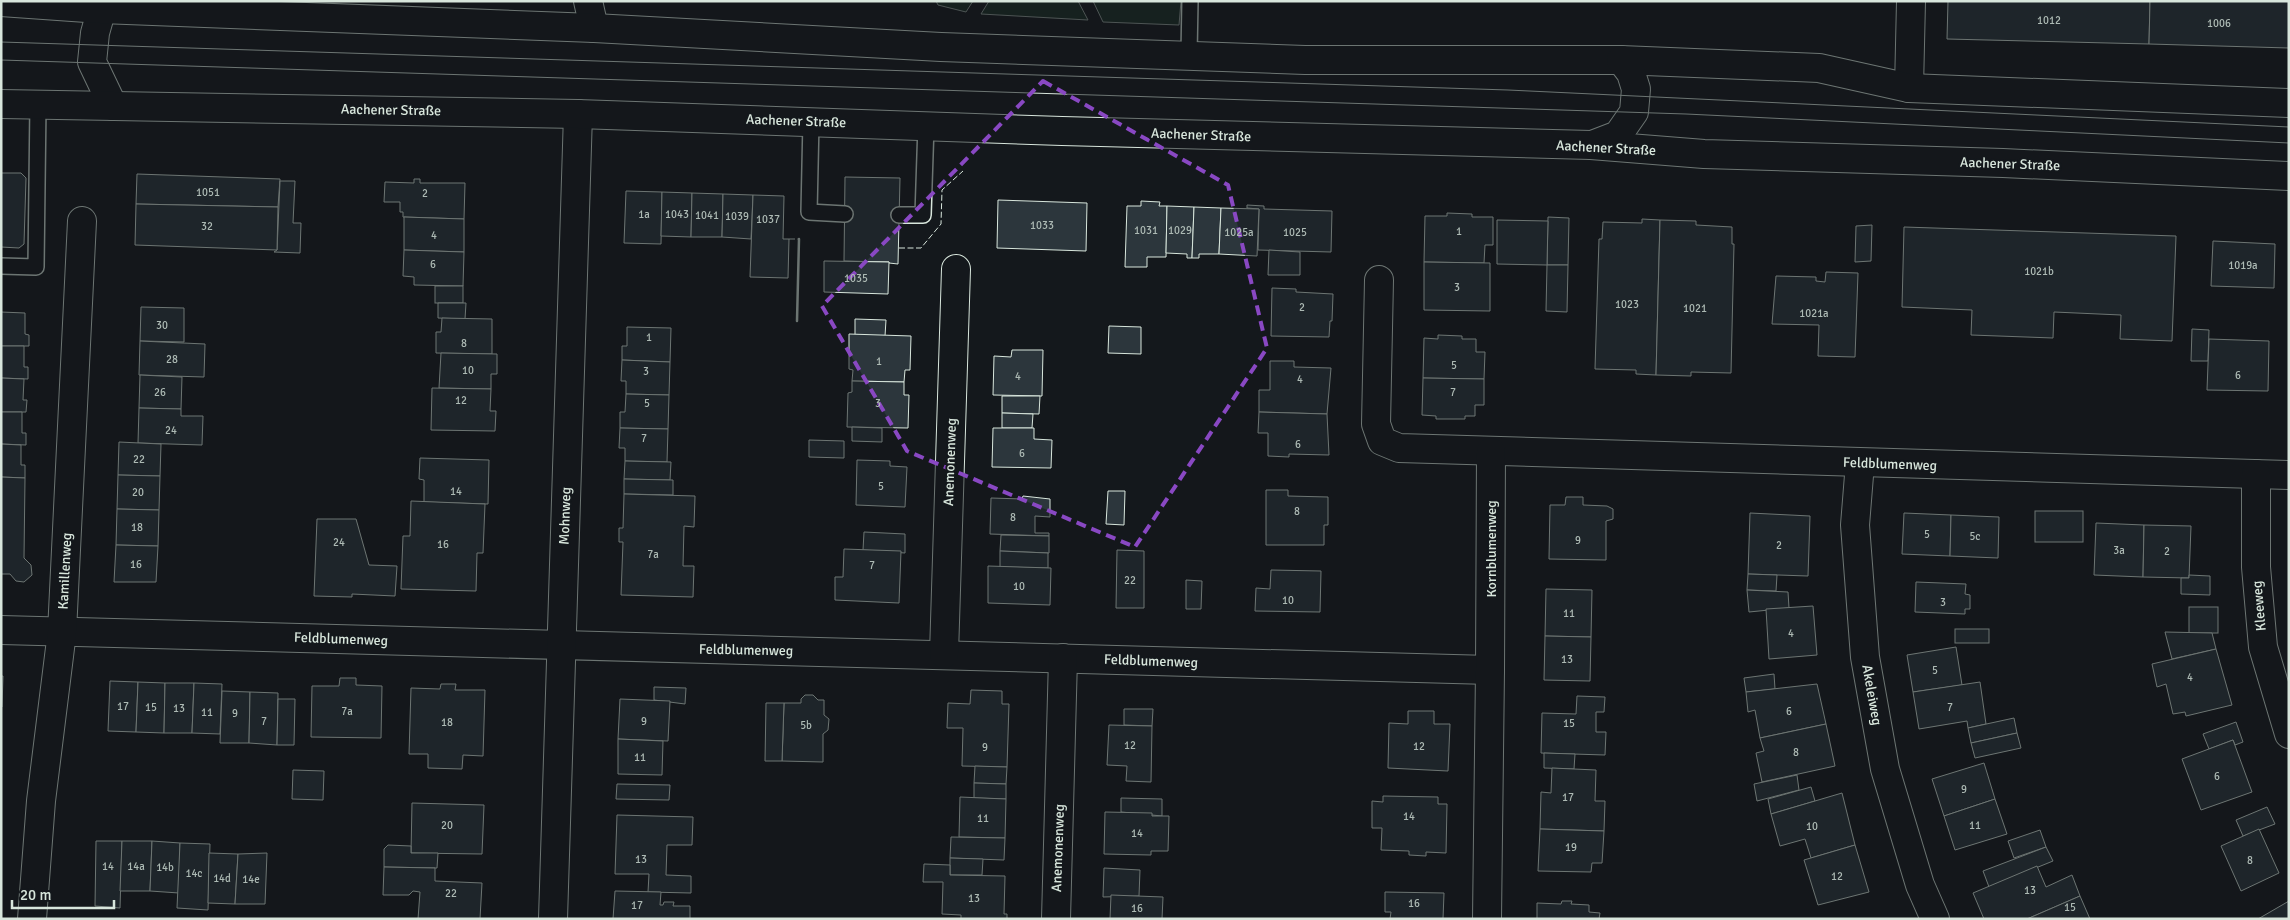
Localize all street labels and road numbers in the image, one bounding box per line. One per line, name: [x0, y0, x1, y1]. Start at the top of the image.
street label: Aachener Straße: [341, 101, 441, 119]
street label: Aachener Straße: [746, 111, 846, 131]
street label: Aachener Straße: [1151, 125, 1251, 145]
street label: Aachener Straße: [1555, 137, 1657, 159]
street label: Aachener Straße: [1960, 154, 2060, 174]
street label: Anemonenweg: [940, 418, 960, 506]
street label: Feldblumenweg: [1843, 454, 1937, 474]
street label: Mohnweg: [555, 487, 575, 545]
street label: Kornblumenweg: [1483, 500, 1500, 598]
street label: Kamillenweg: [54, 532, 76, 610]
street label: Kleeweg: [2248, 580, 2270, 632]
street label: Feldblumenweg: [294, 629, 388, 649]
street label: Feldblumenweg: [699, 641, 793, 659]
street label: Feldblumenweg: [1104, 651, 1198, 671]
street label: Akeleiweg: [1858, 663, 1886, 727]
street label: Anemonenweg: [1048, 804, 1068, 892]

